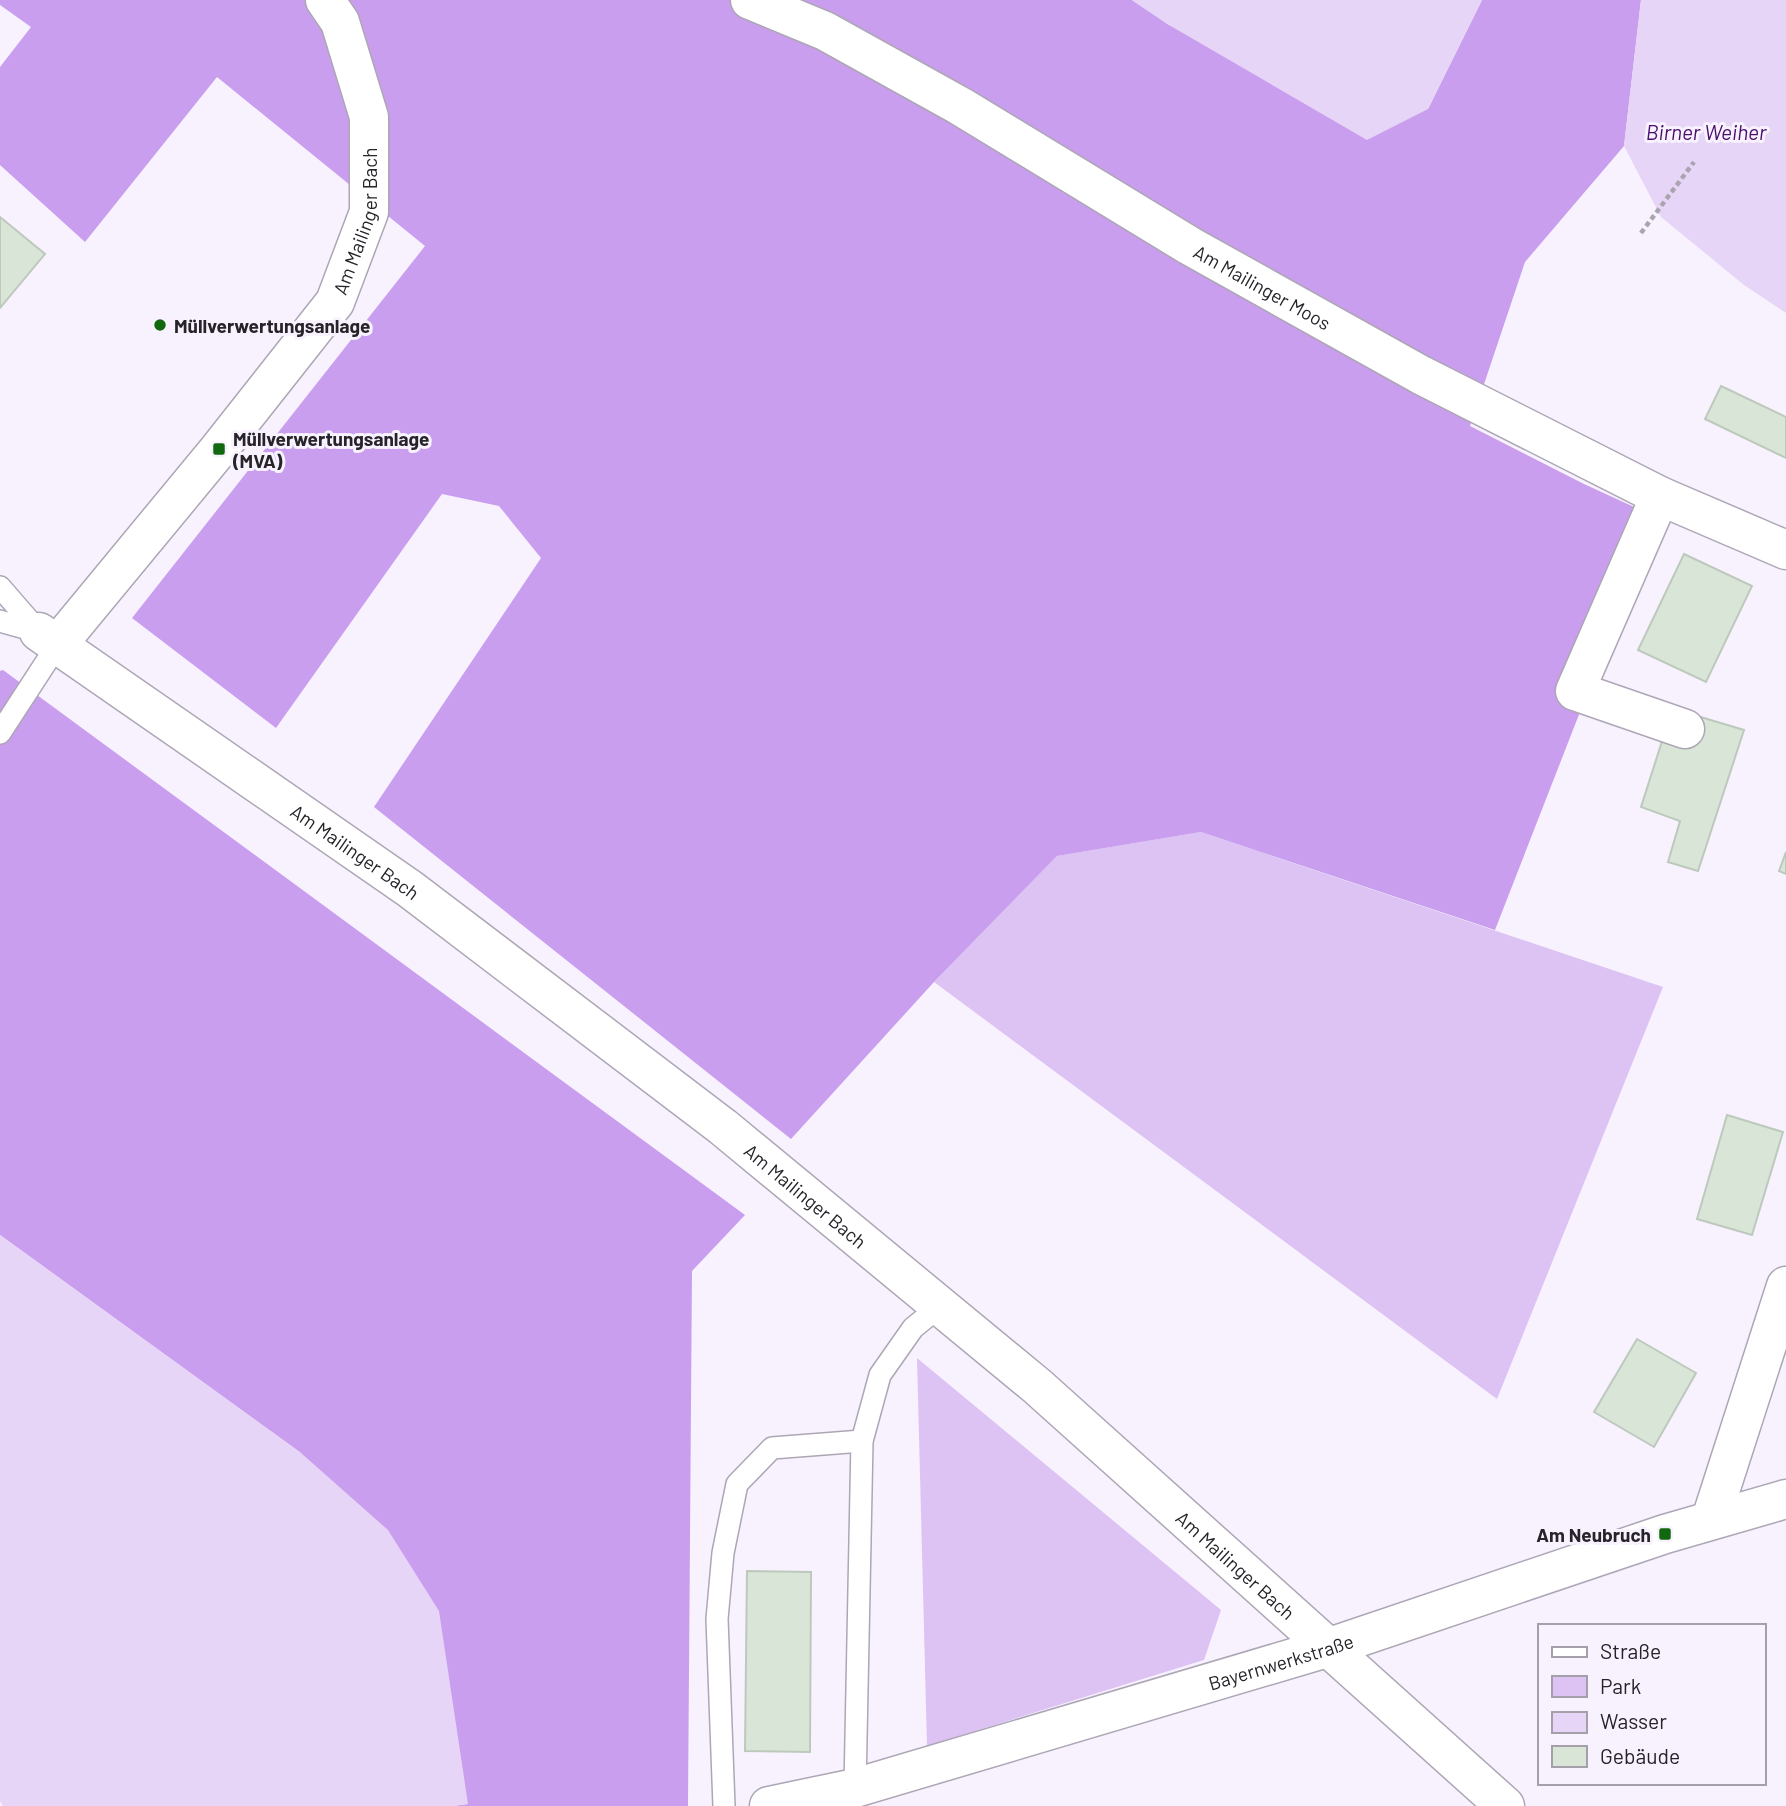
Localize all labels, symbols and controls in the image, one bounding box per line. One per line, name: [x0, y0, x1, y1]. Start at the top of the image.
water label: Birner Weiher: [1646, 119, 1767, 144]
street label: Am Mailinger Bach: [327, 148, 381, 298]
street label: Am Mailinger Moos: [1190, 239, 1335, 334]
place label: Müllverwertungsanlage: [174, 314, 370, 337]
marker: Müllverwertungsanlage: [152, 317, 168, 333]
place label: Müllverwertungsanlage (MVA): [232, 427, 429, 472]
marker: Müllverwertungsanlage (MVA): [211, 441, 227, 457]
street label: Am Mailinger Bach: [287, 799, 424, 904]
street label: Am Mailinger Bach: [740, 1138, 872, 1252]
street label: Am Mailinger Bach: [1172, 1505, 1300, 1624]
place label: Am Neubruch: [1536, 1523, 1651, 1546]
marker: Am Neubruch: [1657, 1526, 1673, 1542]
legend: [1538, 1624, 1765, 1785]
street label: Bayernwerkstraße: [1205, 1628, 1356, 1694]
text: Straße: [1600, 1638, 1661, 1663]
text: Park: [1600, 1673, 1641, 1698]
text: Wasser: [1600, 1708, 1667, 1733]
text: Gebäude: [1600, 1743, 1680, 1768]

